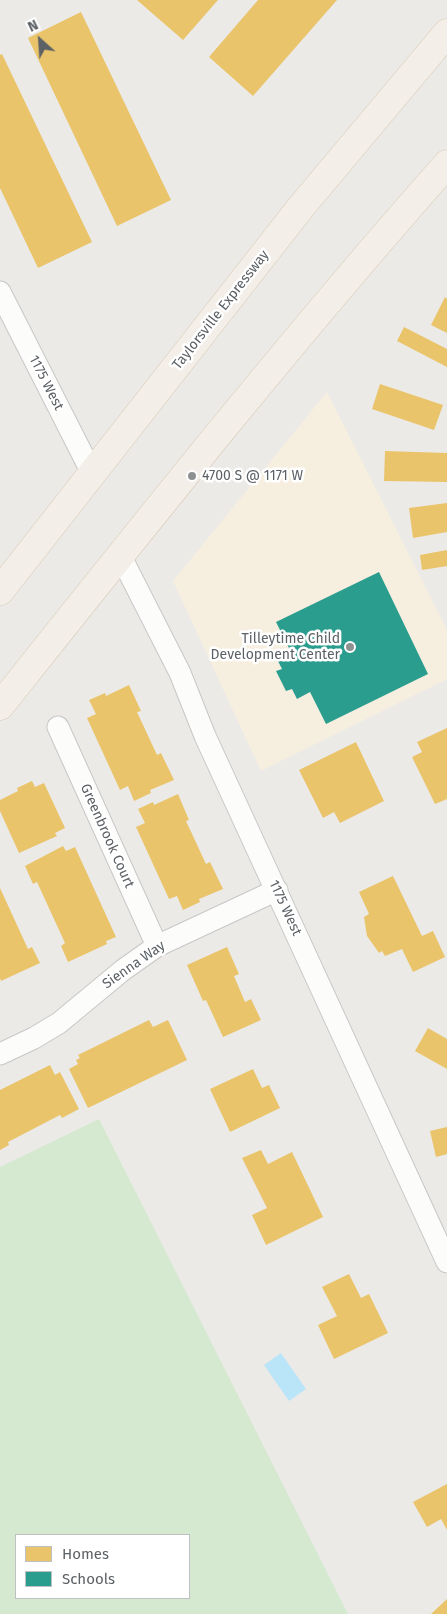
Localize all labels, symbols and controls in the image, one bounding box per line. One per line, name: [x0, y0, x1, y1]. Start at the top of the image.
north arrow: [15, 15, 65, 65]
text: N: [25, 16, 41, 36]
street label: Taylorsville Expressway: [169, 247, 273, 373]
street label: 1175 West: [25, 353, 67, 413]
place label: 4700 S @ 1171 W: [202, 468, 303, 484]
marker: 4700 S @ 1171 W: [186, 470, 198, 482]
place label: Tilleytime Child Development Center: [211, 631, 340, 664]
marker: Tilleytime Child Development Center: [344, 641, 356, 653]
street label: Greenbrook Court: [77, 781, 137, 891]
street label: 1175 West: [265, 878, 305, 938]
street label: Sienna Way: [100, 937, 168, 993]
legend: [15, 1534, 190, 1599]
text: Homes: [62, 1545, 109, 1563]
text: Schools: [62, 1570, 115, 1588]

